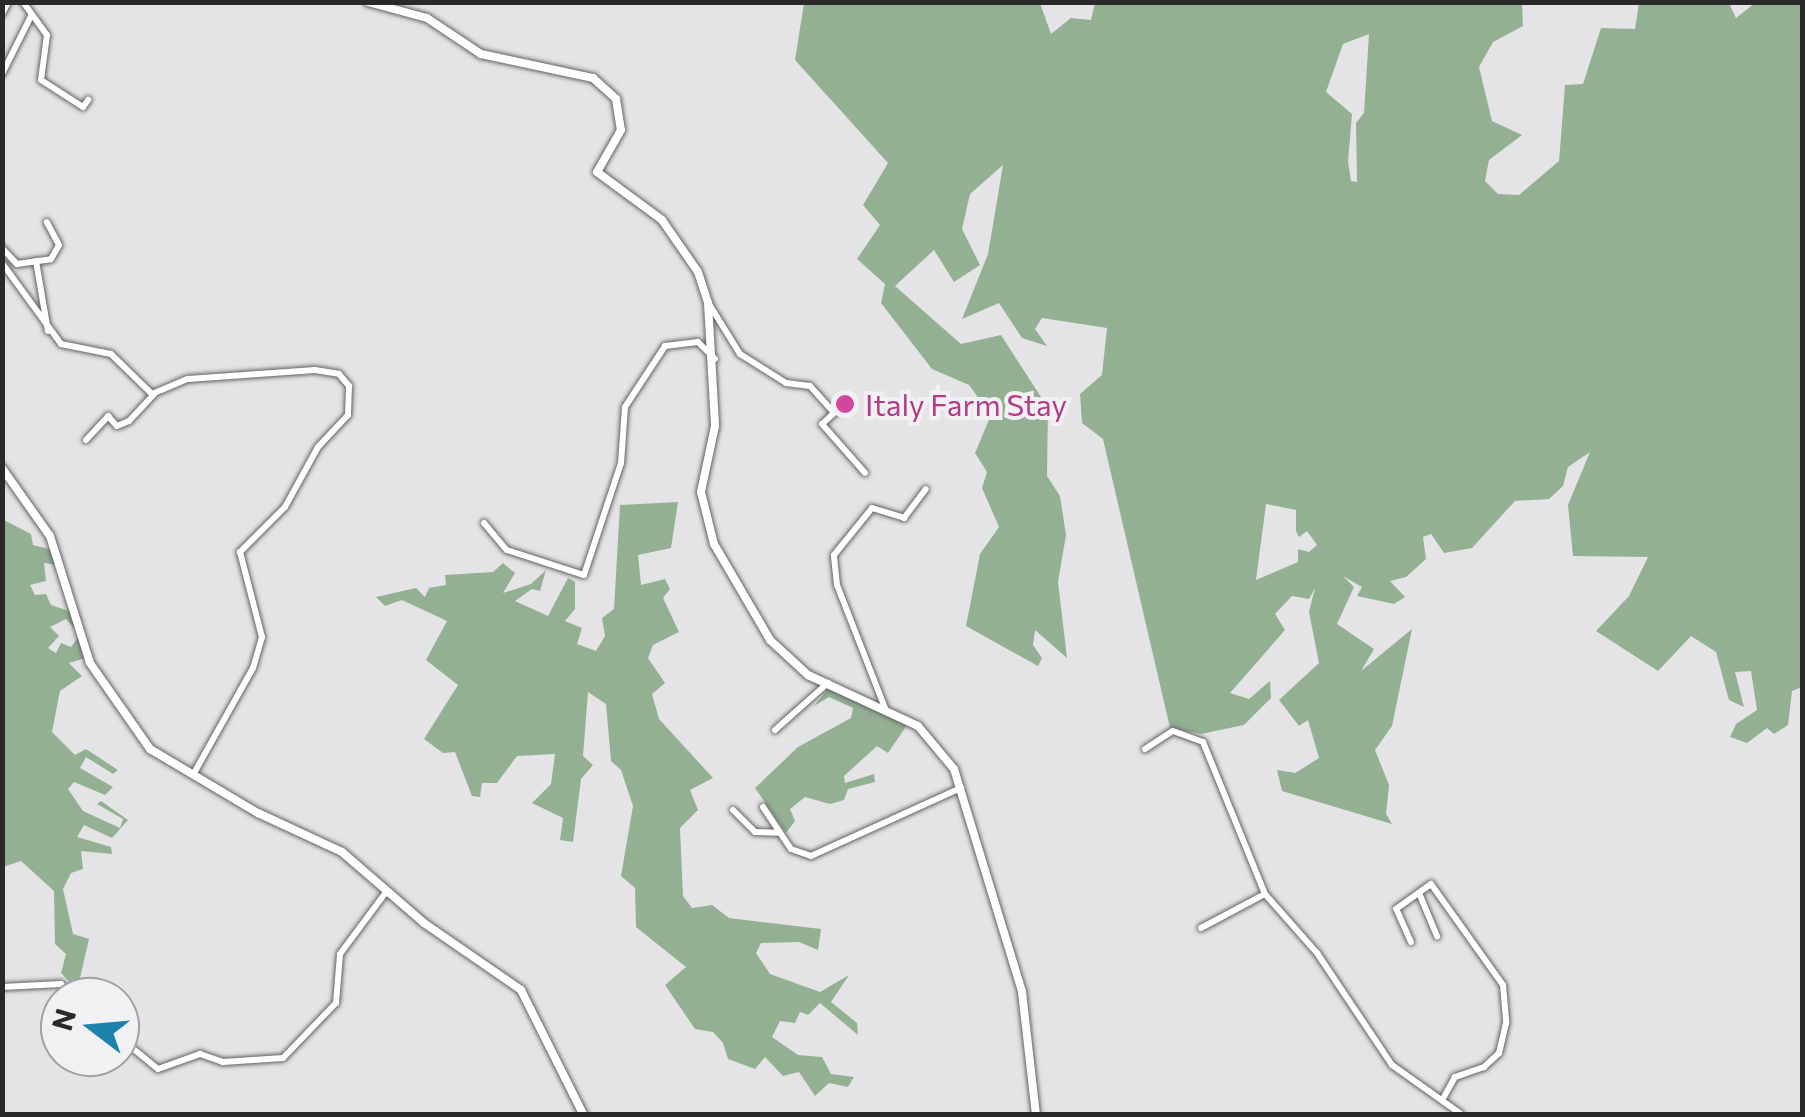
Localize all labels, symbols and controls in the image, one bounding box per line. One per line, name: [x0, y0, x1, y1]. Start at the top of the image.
place label: Italy Farm Stay: [865, 386, 1067, 422]
marker: Italy Farm Stay: [834, 393, 856, 415]
north arrow: [40, 977, 140, 1077]
text: N: [44, 1005, 82, 1034]

